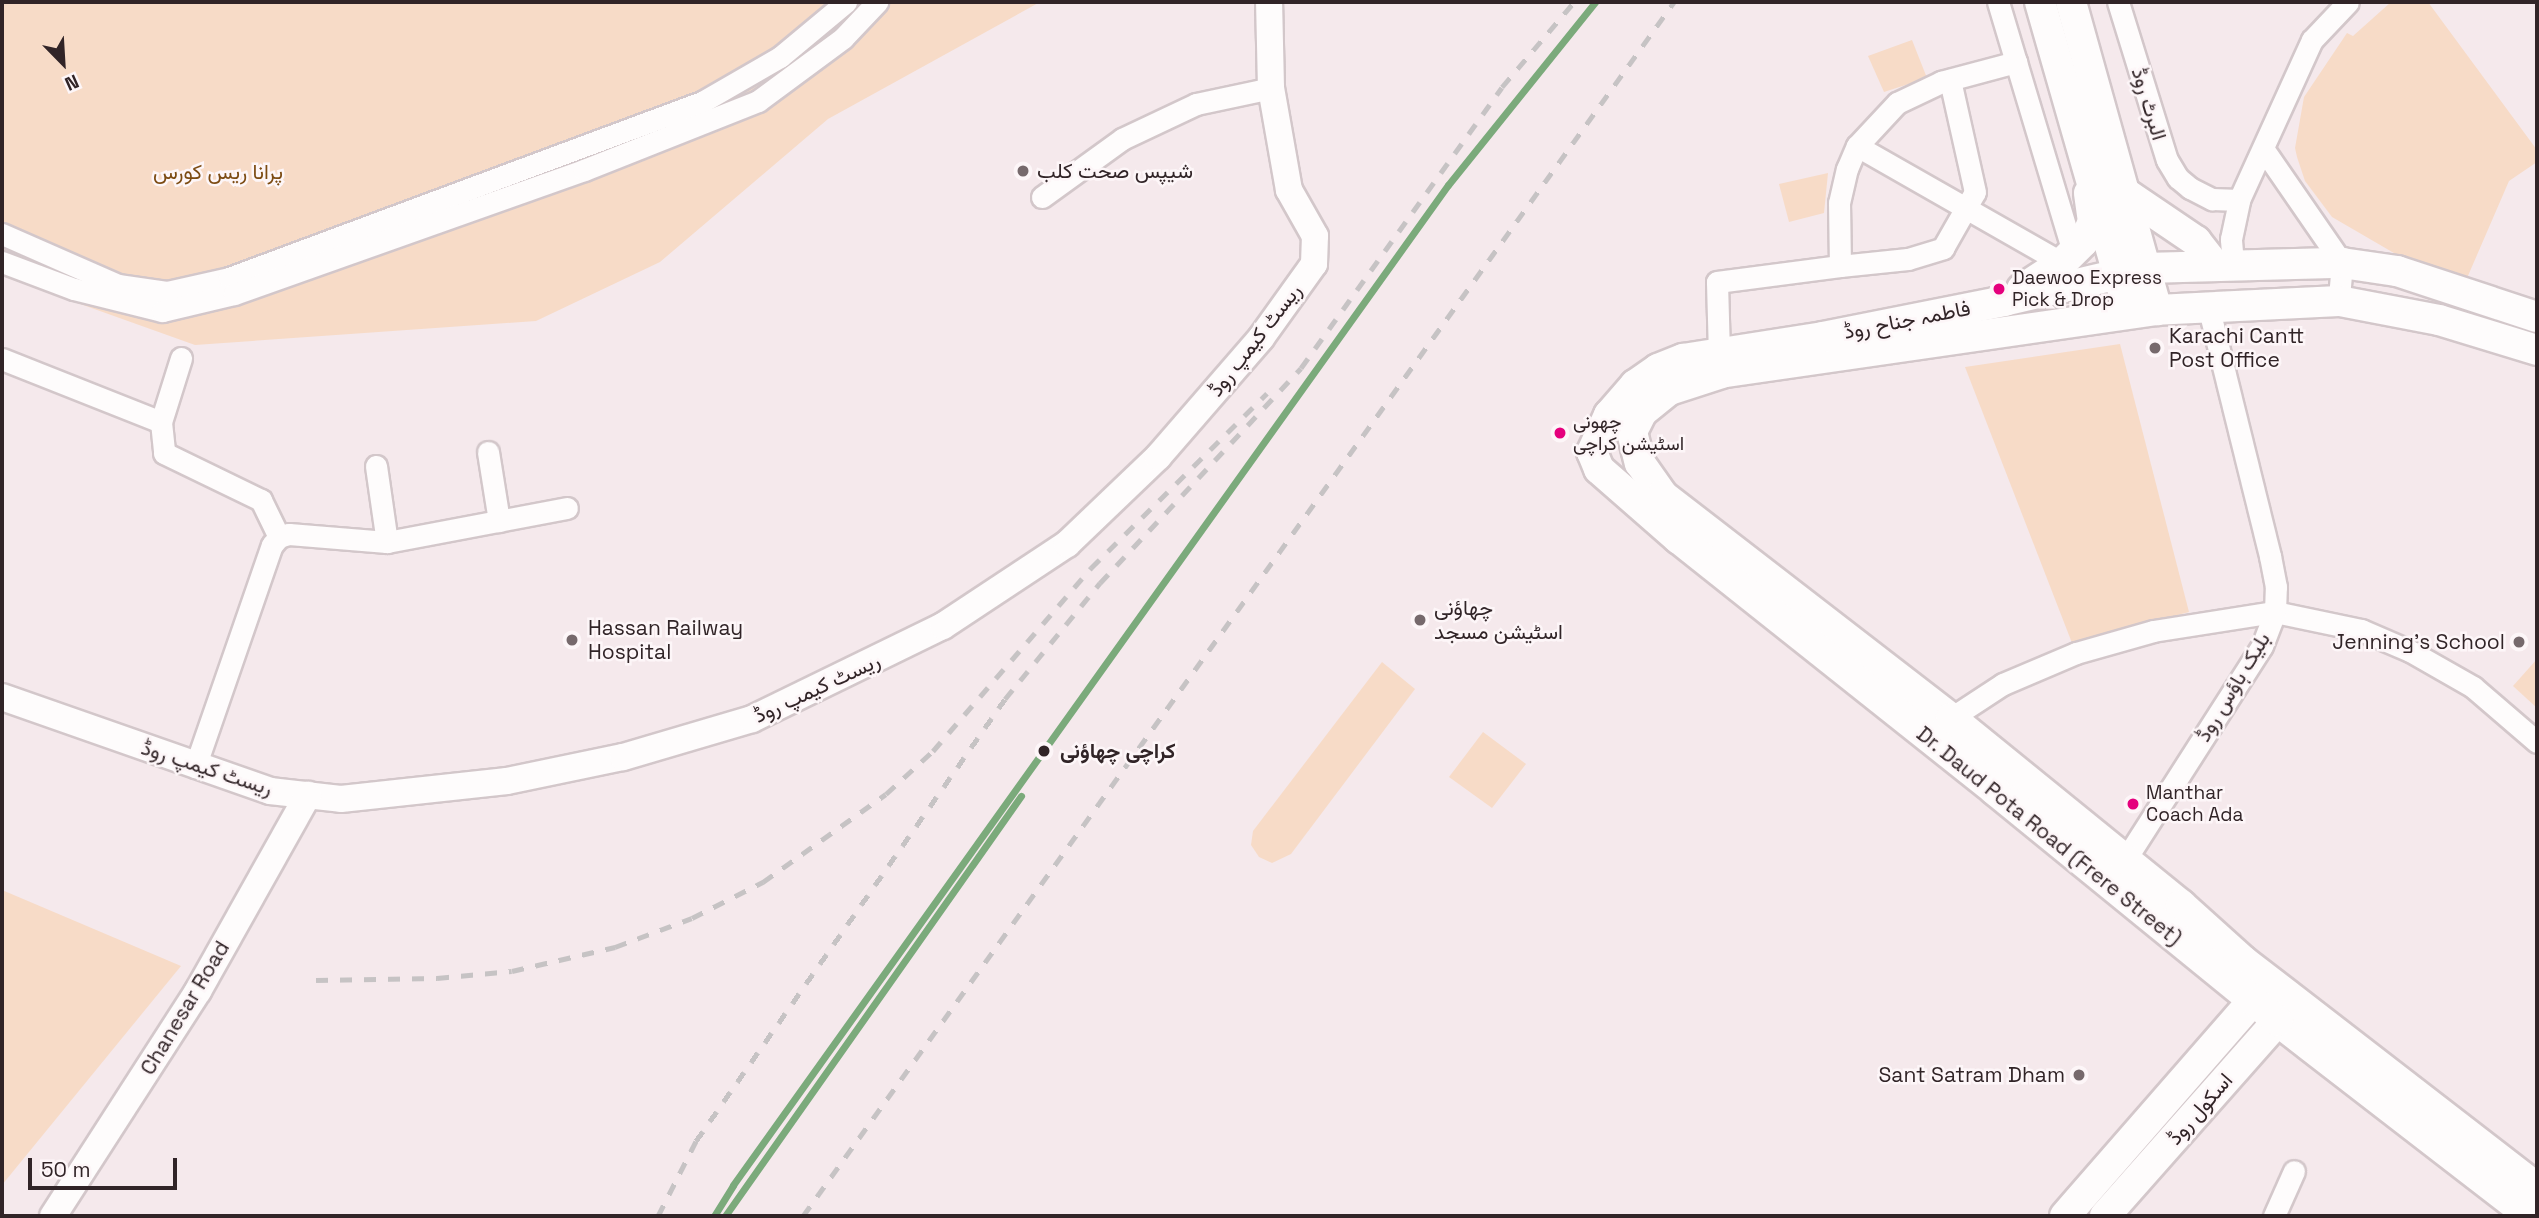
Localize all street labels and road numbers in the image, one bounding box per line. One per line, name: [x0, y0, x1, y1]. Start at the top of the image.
street label: البرٹ روڈ: [2126, 65, 2172, 143]
street label: ریسٹ کیمپ روڈ: [1203, 278, 1307, 402]
street label: فاطمہ جناح روڈ: [1842, 295, 1972, 345]
street label: بلیک ہاؤس روڈ: [2191, 628, 2275, 746]
street label: ریسٹ کیمپ روڈ: [750, 648, 884, 728]
street label: Dr. Daud Pota Road (Frere Street): [1911, 721, 2187, 951]
street label: ریسٹ کیمپ روڈ: [138, 735, 276, 801]
street label: Chanesar Road: [135, 937, 235, 1079]
street label: اسکول روڈ: [2162, 1068, 2238, 1150]

